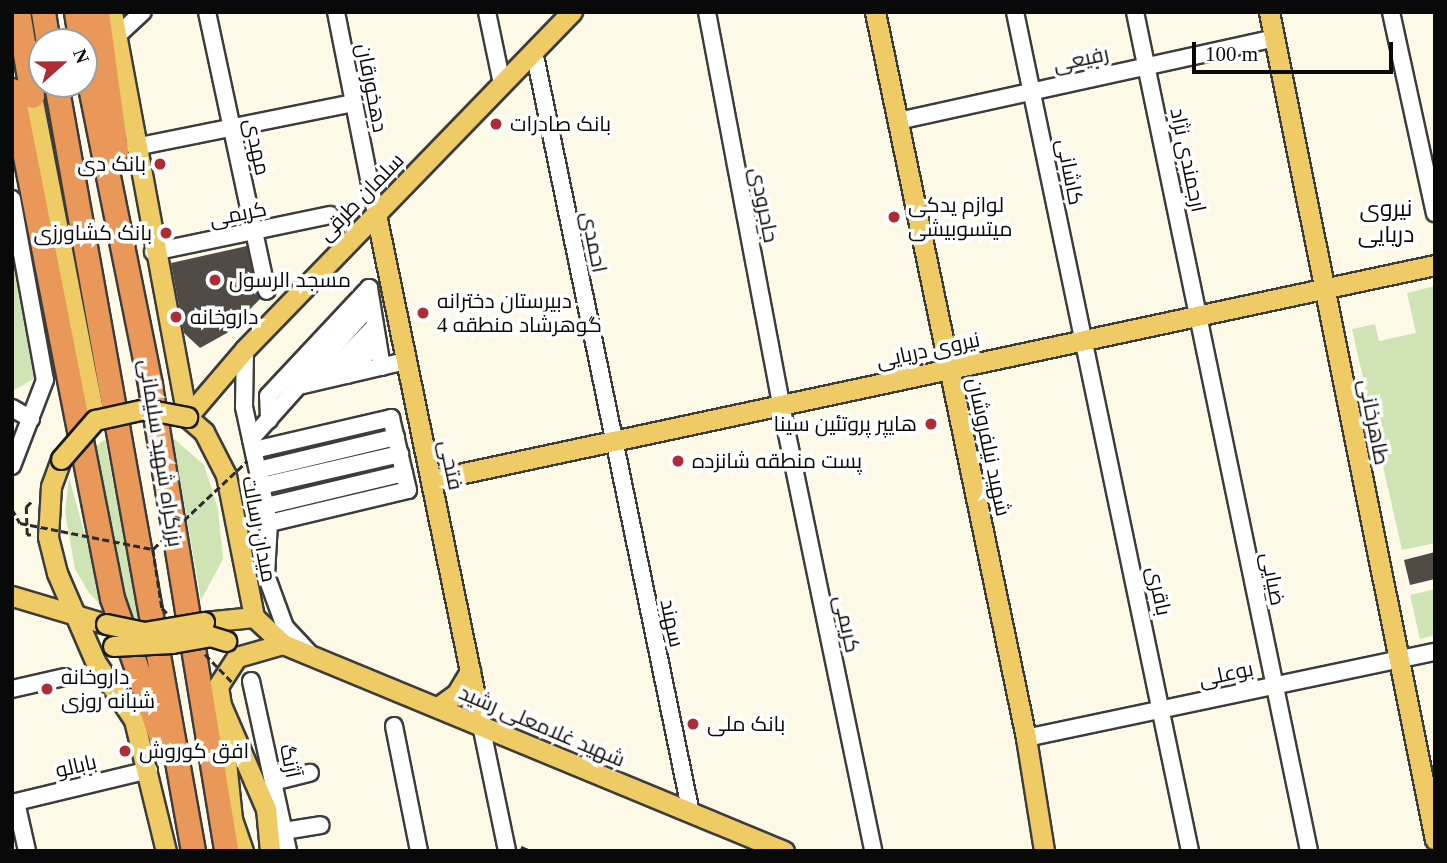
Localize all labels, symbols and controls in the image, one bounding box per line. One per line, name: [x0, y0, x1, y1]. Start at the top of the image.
north arrow: [28, 28, 98, 98]
scale bar: [1195, 28, 1396, 72]
street label: دهخورقان: [351, 41, 393, 135]
street label: رفیعی: [1051, 41, 1111, 77]
text: 100 m: [1205, 42, 1258, 66]
text: N: [69, 46, 93, 66]
street label: ارجمندی نژاد: [1165, 105, 1211, 215]
place label: بانک صادرات: [510, 111, 611, 137]
street label: مهدی: [239, 116, 275, 178]
marker: بانک صادرات: [488, 116, 504, 132]
street label: کاشانی: [1051, 137, 1089, 207]
street label: سلمان طرقی: [313, 148, 409, 246]
place label: بانک دی: [77, 151, 146, 177]
marker: بانک دی: [152, 156, 168, 172]
street label: جاجرودی: [744, 165, 784, 245]
place label: لوازم یدکی میتسوبیشی: [908, 192, 1012, 242]
district label: نیروی دریایی: [1358, 195, 1414, 249]
street label: کریمی: [207, 196, 269, 232]
street label: احمدی: [576, 209, 612, 275]
marker: لوازم یدکی میتسوبیشی: [886, 209, 902, 225]
place label: بانک کشاورزی: [33, 220, 152, 246]
marker: بانک کشاورزی: [158, 225, 174, 241]
place label: مسجد الرسول: [229, 267, 351, 293]
marker: مسجد الرسول: [207, 272, 223, 288]
place label: دبیرستان دخترانه گوهرشاد منطقه 4: [437, 288, 602, 338]
place label: داروخانه: [190, 304, 258, 330]
marker: دبیرستان دخترانه گوهرشاد منطقه 4: [415, 305, 431, 321]
marker: داروخانه: [168, 309, 184, 325]
street label: نیروی دریایی: [874, 327, 982, 373]
street label: بزرگراه شهید سلیمانی: [134, 357, 188, 549]
street label: شهید نیلفروشان: [962, 376, 1016, 518]
street label: طاهرخانی: [1353, 377, 1395, 467]
place label: هایپر پروتئین سینا: [774, 411, 917, 437]
marker: هایپر پروتئین سینا: [923, 416, 939, 432]
street label: فتحی: [433, 438, 469, 492]
place label: پست منطقه شانزده: [692, 448, 862, 474]
marker: پست منطقه شانزده: [670, 453, 686, 469]
street label: میدان رسالت: [236, 474, 282, 584]
street label: ضیایی: [1256, 550, 1290, 608]
street label: باقری: [1142, 564, 1176, 618]
street label: کریمی: [829, 593, 865, 655]
street label: سهند: [655, 597, 689, 649]
street label: بوعلی: [1196, 656, 1256, 692]
place label: داروخانه شبانه روزی: [61, 664, 155, 714]
street label: شهید غلامعلی رشید: [455, 680, 629, 772]
marker: داروخانه شبانه روزی: [39, 681, 55, 697]
place label: بانک ملی: [707, 711, 785, 737]
marker: بانک ملی: [685, 716, 701, 732]
place label: افق کوروش: [139, 738, 249, 764]
street label: آژنگ: [274, 742, 306, 780]
marker: افق کوروش: [117, 743, 133, 759]
street label: بابالو: [53, 749, 99, 783]

